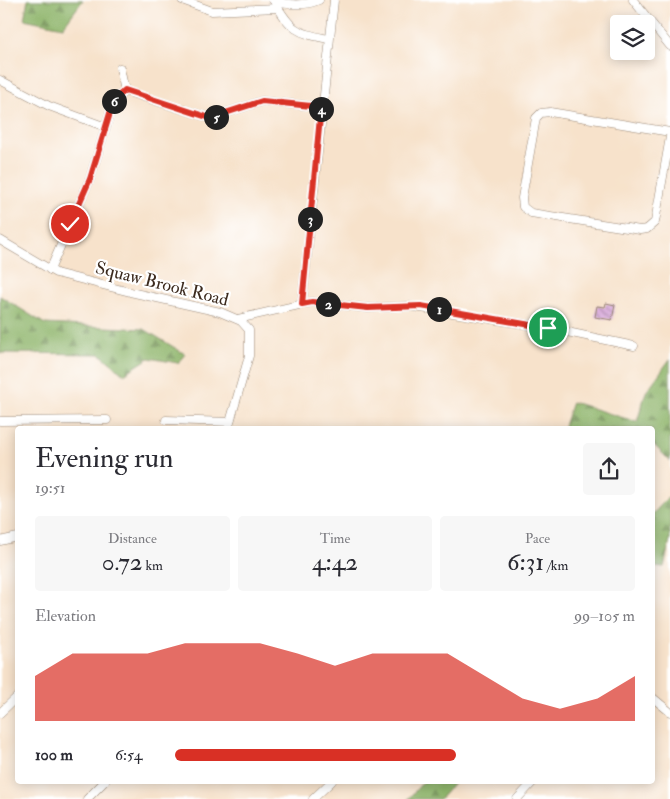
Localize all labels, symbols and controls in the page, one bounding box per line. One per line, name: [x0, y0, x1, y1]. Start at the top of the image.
map controls: [610, 15, 655, 60]
button: layers: [610, 15, 655, 60]
pin: 6: [102, 88, 126, 114]
text: 6: [111, 93, 118, 110]
pin: 4: [308, 96, 334, 122]
text: 4: [318, 101, 325, 118]
pin: 5: [204, 104, 228, 130]
text: 5: [213, 109, 220, 126]
pin: [49, 203, 91, 245]
pin: 3: [298, 206, 322, 232]
icon: check: [56, 210, 84, 238]
text: 3: [308, 211, 313, 228]
street label: Squaw Brook Road: [93, 256, 231, 312]
pin: 2: [316, 292, 340, 316]
text: 2: [325, 296, 332, 313]
pin: 1: [426, 296, 452, 322]
text: 1: [437, 301, 442, 318]
pin: [527, 307, 569, 349]
icon: arrive: [534, 314, 562, 342]
text: Evening run: [35, 441, 173, 476]
button: share: [583, 443, 635, 495]
text: 19:51: [35, 478, 66, 498]
text: Distance: [108, 530, 157, 547]
text: Time: [320, 530, 350, 547]
text: Pace: [525, 530, 550, 547]
text: 0.72: [102, 547, 143, 578]
text: 4:42: [312, 547, 358, 578]
text: 6:31: [507, 547, 544, 578]
text: km: [143, 557, 163, 574]
text: /km: [544, 557, 568, 574]
text: Elevation: [35, 606, 96, 626]
text: 99–105 m: [574, 606, 635, 626]
text: 100 m: [35, 745, 73, 765]
text: 6:54: [115, 745, 142, 765]

